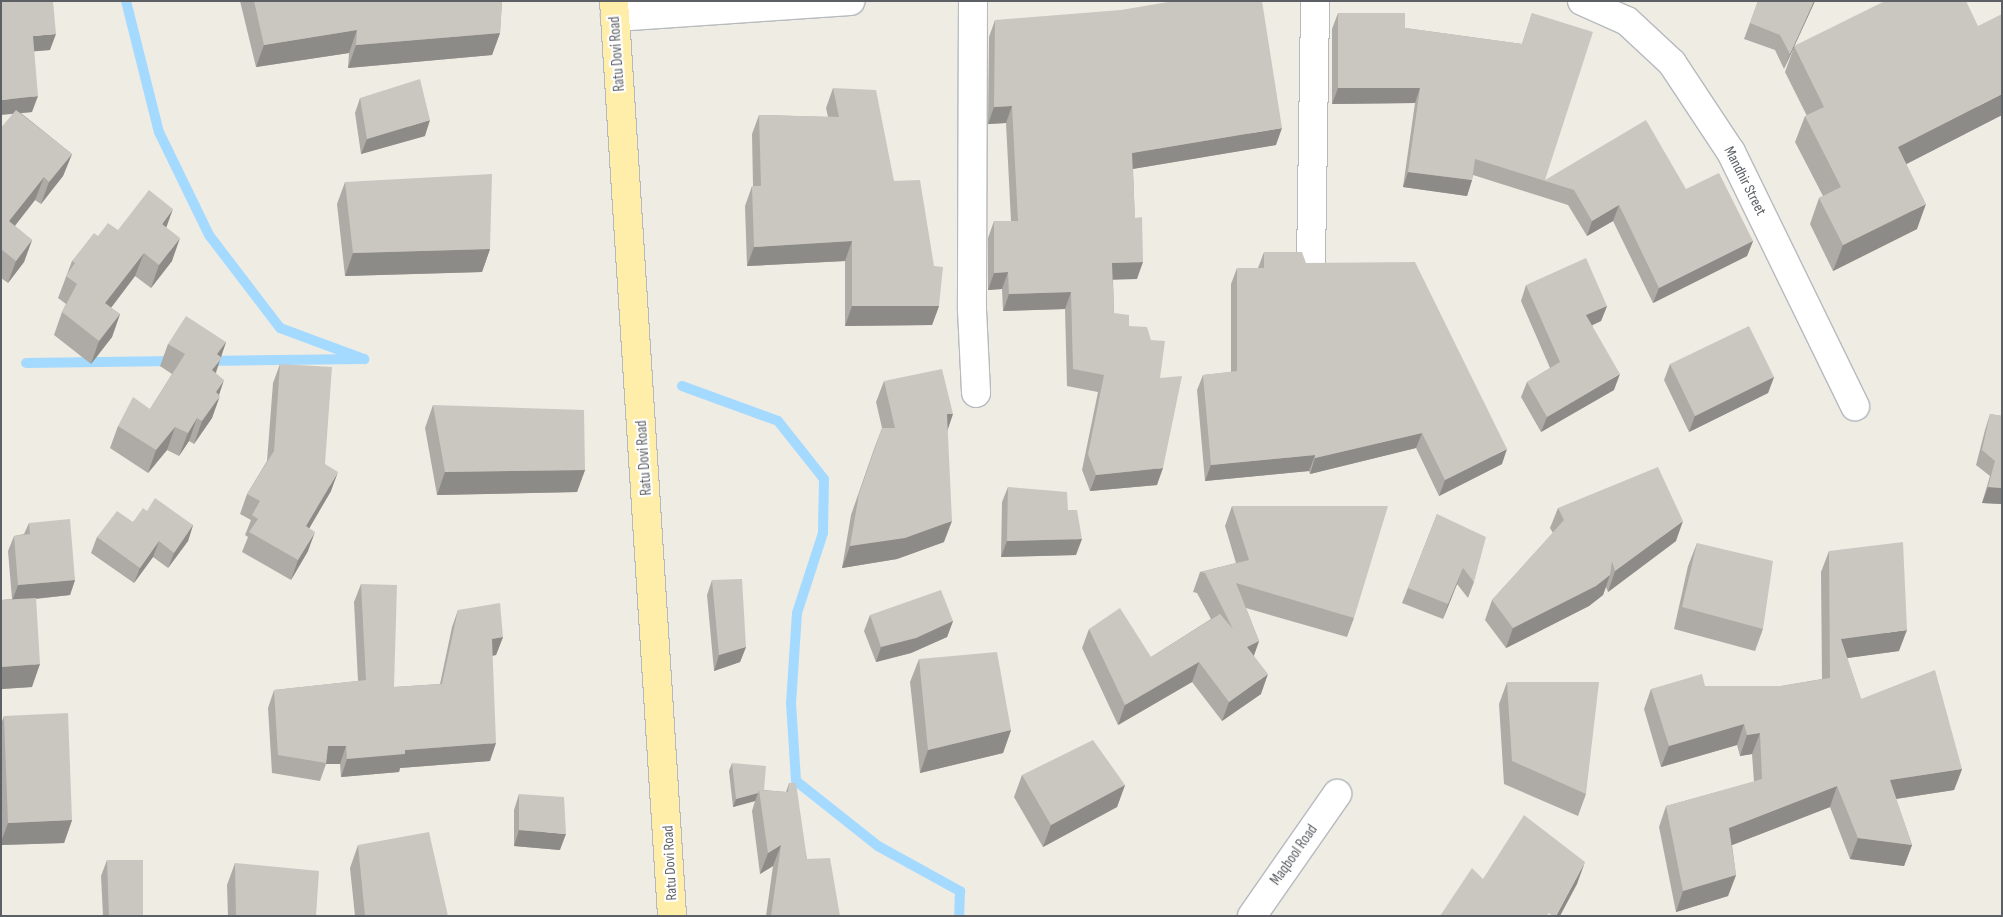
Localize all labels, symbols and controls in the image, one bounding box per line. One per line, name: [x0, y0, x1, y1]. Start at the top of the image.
street label: Ratu Dovi Road: [605, 16, 629, 92]
street label: Mandhir Street: [1720, 144, 1770, 218]
street label: Ratu Dovi Road: [632, 420, 656, 496]
street label: Maqbool Road: [1267, 821, 1321, 889]
street label: Ratu Dovi Road: [659, 825, 681, 901]

